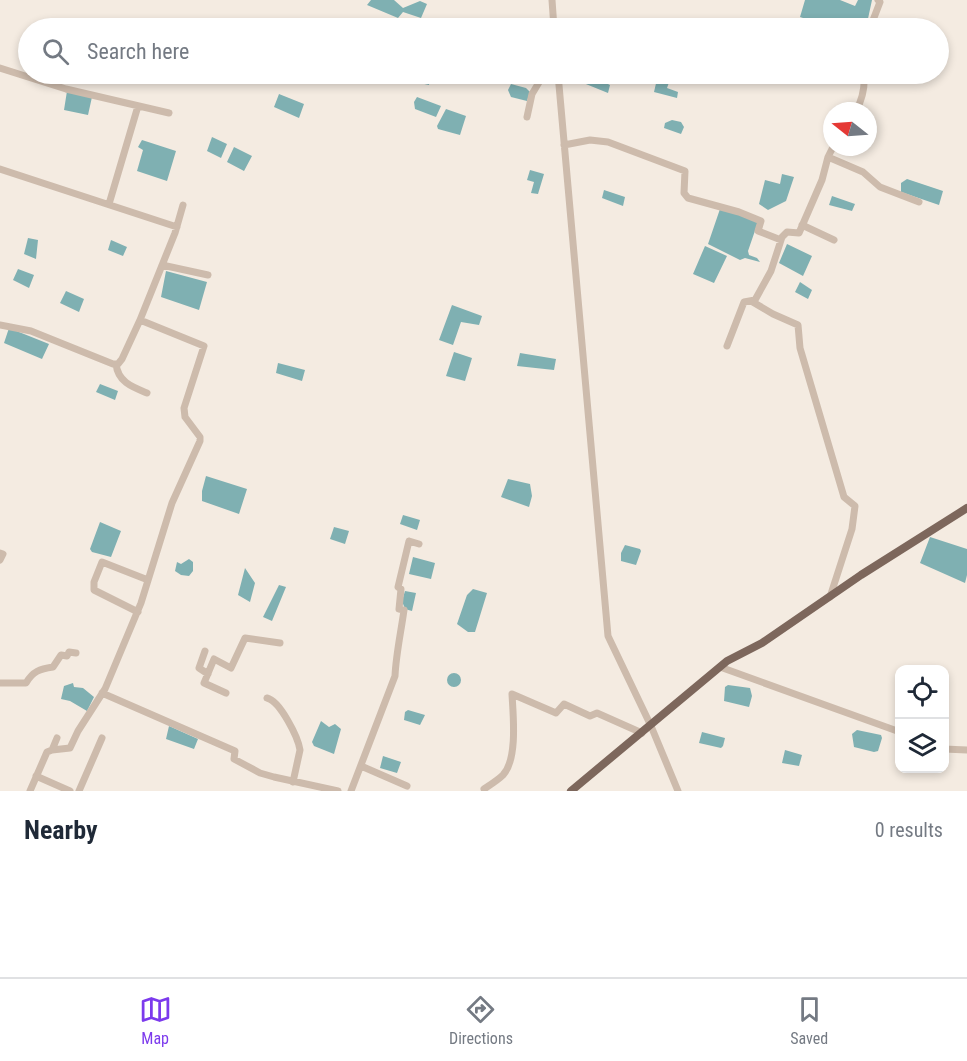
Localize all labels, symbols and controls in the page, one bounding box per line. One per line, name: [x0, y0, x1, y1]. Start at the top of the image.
search box: [18, 18, 949, 84]
icon: search: [39, 35, 72, 68]
text: Search here: [87, 39, 189, 64]
north arrow: [823, 102, 877, 156]
map controls: [895, 665, 949, 773]
button: locate: [895, 665, 949, 719]
button: layers: [895, 719, 949, 773]
text: Nearby: [24, 815, 98, 845]
text: 0 results: [875, 818, 943, 842]
tab: Map: [139, 993, 172, 1048]
tab: Directions: [449, 993, 513, 1048]
tab: Saved: [790, 993, 828, 1048]

